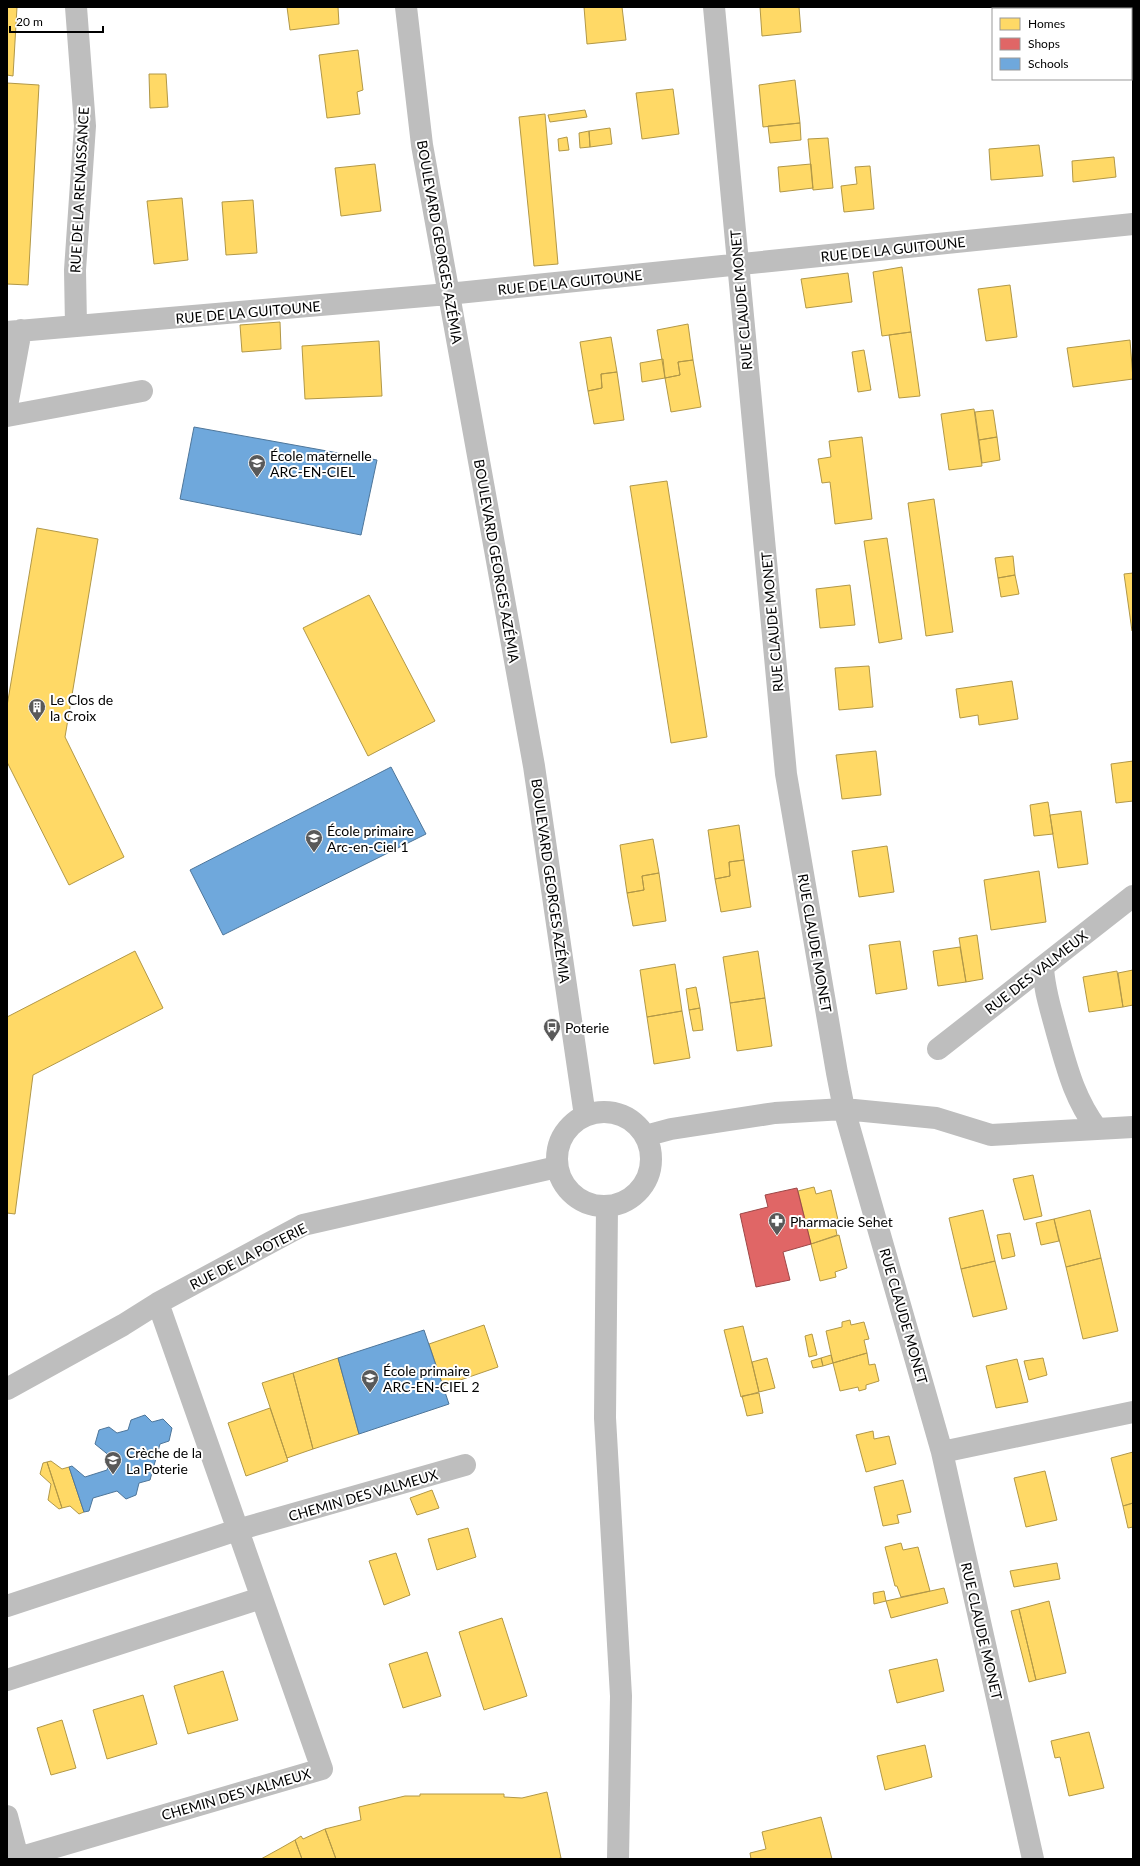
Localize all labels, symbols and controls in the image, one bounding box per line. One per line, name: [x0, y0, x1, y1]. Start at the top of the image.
scale bar: [10, 8, 103, 34]
legend: [992, 8, 1132, 80]
text: 20 m: [16, 14, 43, 29]
text: Homes: [1028, 16, 1065, 31]
text: Shops: [1028, 36, 1060, 51]
text: Schools: [1028, 56, 1069, 71]
street label: RUE DE LA RENAISSANCE: [66, 106, 92, 274]
street label: BOULEVARD GEORGES AZÉMIA: [414, 139, 466, 346]
street label: RUE CLAUDE MONET: [726, 229, 756, 371]
street label: RUE DE LA GUITOUNE: [820, 233, 966, 265]
street label: RUE DE LA GUITOUNE: [497, 266, 643, 298]
street label: RUE DE LA GUITOUNE: [175, 297, 321, 327]
place label: École maternelle ARC-EN-CIEL: [270, 447, 372, 480]
school or university icon: École maternelle ARC-EN-CIEL: [247, 453, 267, 478]
street label: BOULEVARD GEORGES AZÉMIA: [471, 458, 523, 665]
street label: RUE CLAUDE MONET: [757, 551, 787, 693]
place label: Le Clos de la Croix: [50, 691, 113, 724]
building icon: Le Clos de la Croix: [27, 697, 47, 722]
street label: BOULEVARD GEORGES AZÉMIA: [528, 778, 574, 985]
place label: École primaire Arc-en-Ciel 1: [327, 822, 414, 855]
school or university icon: École primaire Arc-en-Ciel 1: [304, 828, 324, 853]
street label: RUE CLAUDE MONET: [794, 872, 836, 1014]
street label: RUE DES VALMEUX: [981, 927, 1091, 1017]
bus stop icon: Poterie: [542, 1017, 562, 1042]
place label: Poterie: [565, 1019, 609, 1036]
pharmacy icon: Pharmacie Sehet: [767, 1211, 787, 1236]
place label: Pharmacie Sehet: [790, 1213, 893, 1230]
street label: RUE DE LA POTERIE: [187, 1219, 309, 1293]
street label: RUE CLAUDE MONET: [876, 1246, 932, 1386]
place label: École primaire ARC-EN-CIEL 2: [383, 1362, 480, 1395]
school or university icon: École primaire ARC-EN-CIEL 2: [360, 1368, 380, 1393]
place label: Crèche de la La Poterie: [126, 1444, 202, 1477]
school or university icon: Crèche de la La Poterie: [103, 1450, 123, 1475]
street label: CHEMIN DES VALMEUX: [286, 1466, 440, 1524]
street label: RUE CLAUDE MONET: [958, 1561, 1006, 1702]
street label: CHEMIN DES VALMEUX: [159, 1765, 313, 1823]

